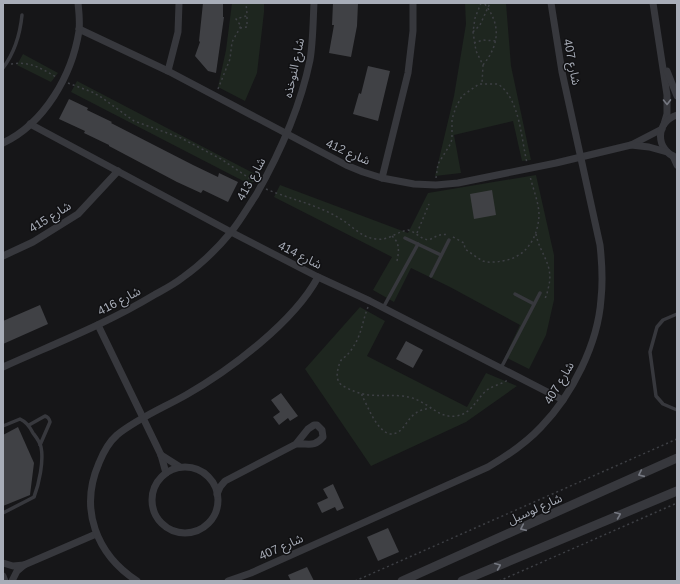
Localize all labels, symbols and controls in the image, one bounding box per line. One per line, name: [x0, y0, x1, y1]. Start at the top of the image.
street label: شارع النوخذه: [281, 37, 309, 100]
street label: شارع 407: [559, 38, 583, 87]
one-way arrow: [663, 99, 671, 105]
street label: شارع 412: [323, 136, 372, 170]
street label: شارع 413: [234, 155, 270, 204]
street label: شارع 415: [26, 199, 75, 237]
street label: شارع 414: [275, 238, 324, 274]
street label: شارع 416: [95, 284, 144, 320]
street label: شارع 407: [541, 359, 579, 408]
one-way arrow: [638, 470, 645, 478]
street label: شارع لوسيل: [506, 491, 565, 529]
one-way arrow: [615, 512, 622, 520]
one-way arrow: [519, 523, 526, 531]
street label: شارع 407: [257, 531, 306, 565]
one-way arrow: [494, 563, 502, 571]

